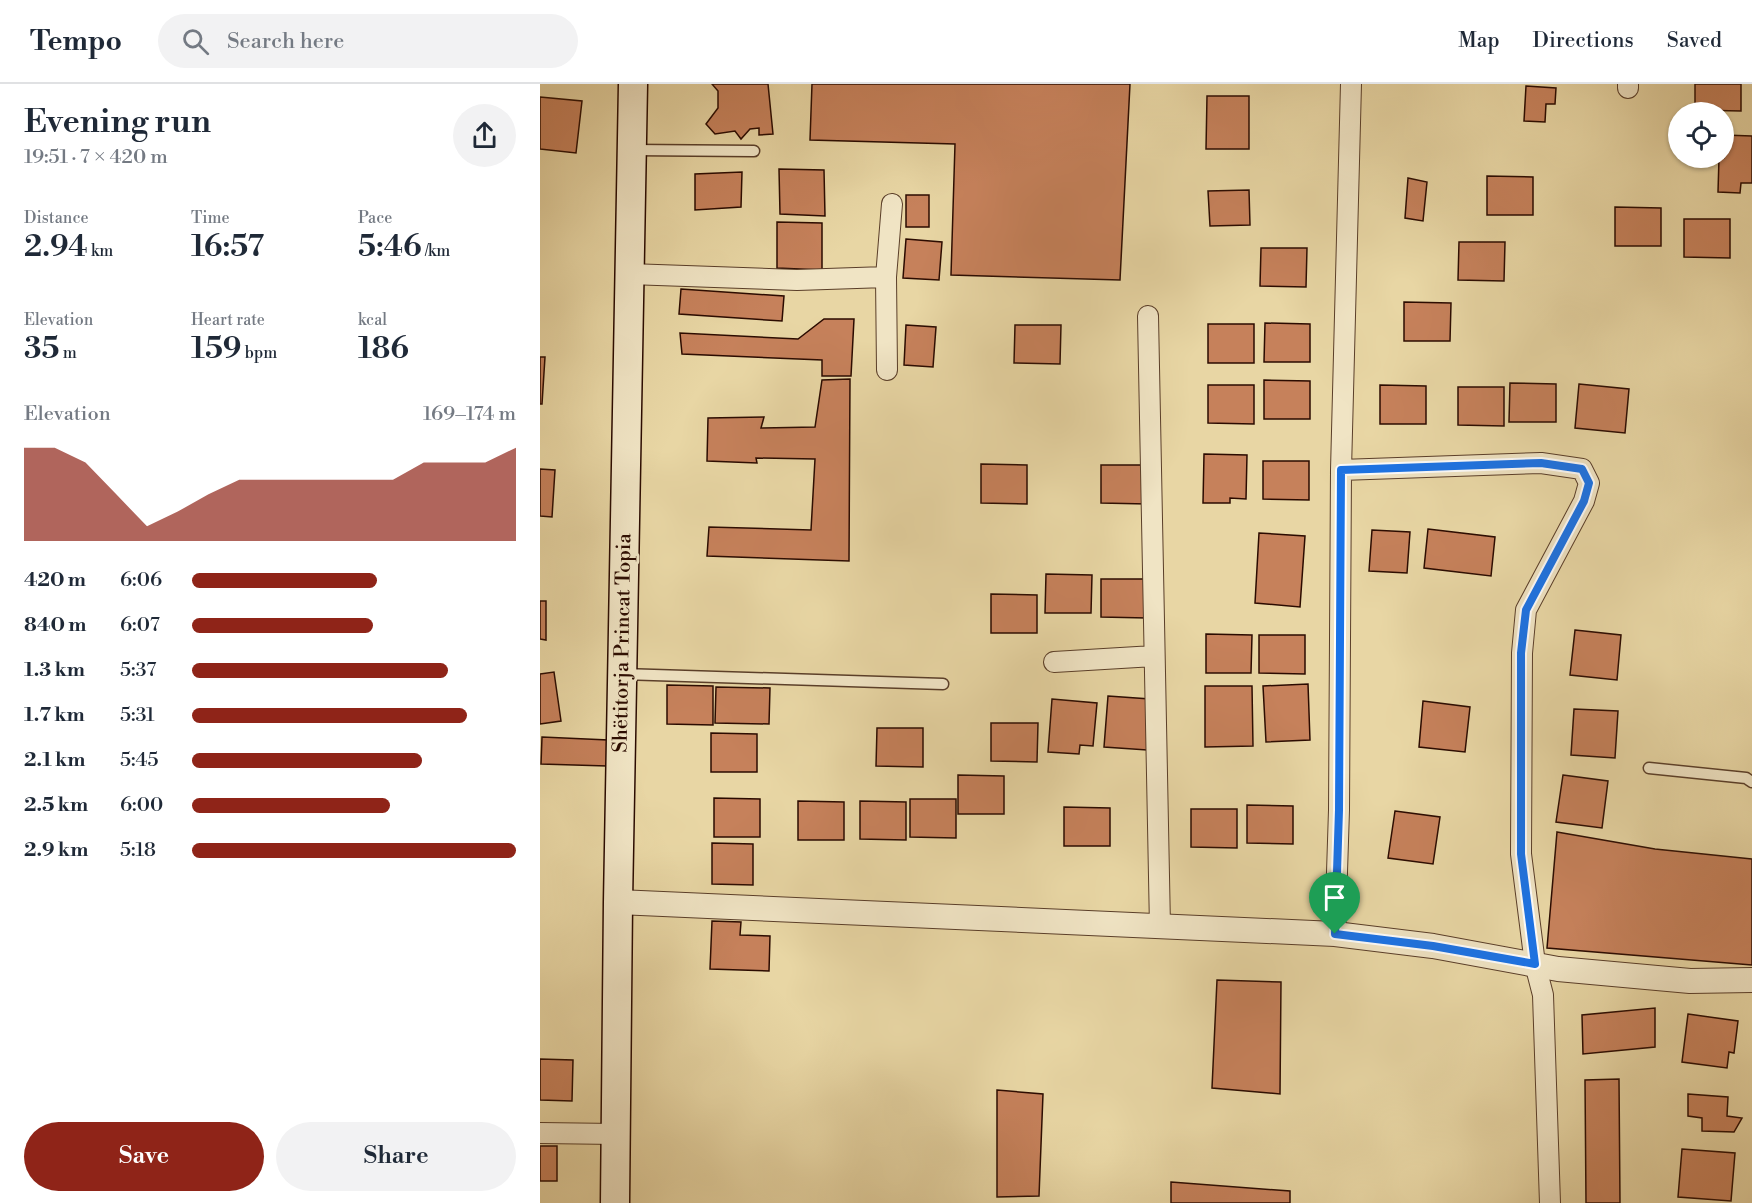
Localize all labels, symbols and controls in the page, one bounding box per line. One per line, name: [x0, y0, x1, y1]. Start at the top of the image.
search box: [158, 14, 578, 68]
text: Tempo: [30, 24, 122, 59]
icon: search: [179, 25, 212, 58]
text: Search here: [227, 28, 344, 55]
text: Map: [1458, 28, 1500, 54]
text: Directions: [1533, 28, 1634, 54]
text: Saved: [1667, 28, 1722, 54]
text: Evening run: [24, 102, 211, 143]
map controls: [1668, 102, 1734, 168]
button: locate: [1668, 102, 1734, 168]
button: share: [453, 104, 516, 167]
text: 19:51 · 7 × 420 m: [24, 145, 168, 170]
text: Distance: [24, 208, 89, 228]
text: Time: [191, 208, 230, 228]
text: Pace: [358, 208, 392, 228]
text: 2.94: [24, 228, 88, 266]
text: 16:57: [191, 228, 264, 266]
text: 5:46: [358, 228, 422, 266]
text: km: [88, 241, 113, 261]
text: /km: [422, 241, 450, 261]
text: Elevation: [24, 310, 93, 330]
text: Heart rate: [191, 310, 265, 330]
text: kcal: [358, 310, 387, 330]
text: 35: [24, 330, 59, 368]
text: 159: [191, 330, 242, 368]
text: 186: [358, 330, 409, 368]
text: m: [59, 343, 77, 363]
text: bpm: [242, 343, 277, 363]
text: Elevation: [24, 402, 111, 427]
text: 169–174 m: [423, 402, 516, 427]
street label: Shëtitorja Princat Topia: [609, 532, 637, 753]
text: 420 m: [24, 568, 86, 593]
text: 6:06: [120, 568, 162, 593]
text: 840 m: [24, 613, 86, 638]
text: 6:07: [120, 613, 160, 638]
text: 1.3 km: [24, 658, 85, 683]
text: 5:37: [120, 658, 156, 683]
text: 1.7 km: [24, 703, 85, 728]
text: 5:31: [120, 703, 155, 728]
text: 2.1 km: [24, 748, 86, 773]
text: 5:45: [120, 748, 158, 773]
text: 2.5 km: [24, 793, 88, 818]
text: 6:00: [120, 793, 163, 818]
text: 2.9 km: [24, 838, 88, 863]
text: 5:18: [120, 838, 156, 863]
pin: [1309, 872, 1360, 934]
icon: arrive: [1318, 881, 1351, 914]
button: Save: [24, 1122, 264, 1191]
button: Share: [276, 1122, 516, 1191]

